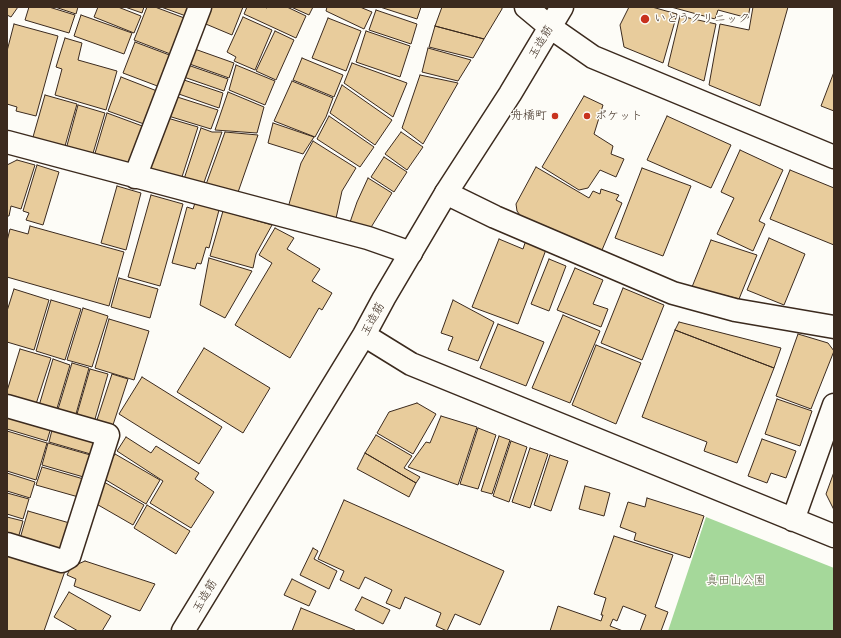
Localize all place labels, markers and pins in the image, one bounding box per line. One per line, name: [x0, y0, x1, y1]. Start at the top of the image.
place label: いとうクリニック: [654, 12, 750, 26]
marker: いとうクリニック: [639, 13, 651, 25]
place label: 舟橋町: [511, 109, 547, 123]
place label: ポケット: [595, 109, 643, 123]
marker: 舟橋町: [550, 111, 560, 121]
marker: ポケット: [582, 111, 592, 121]

